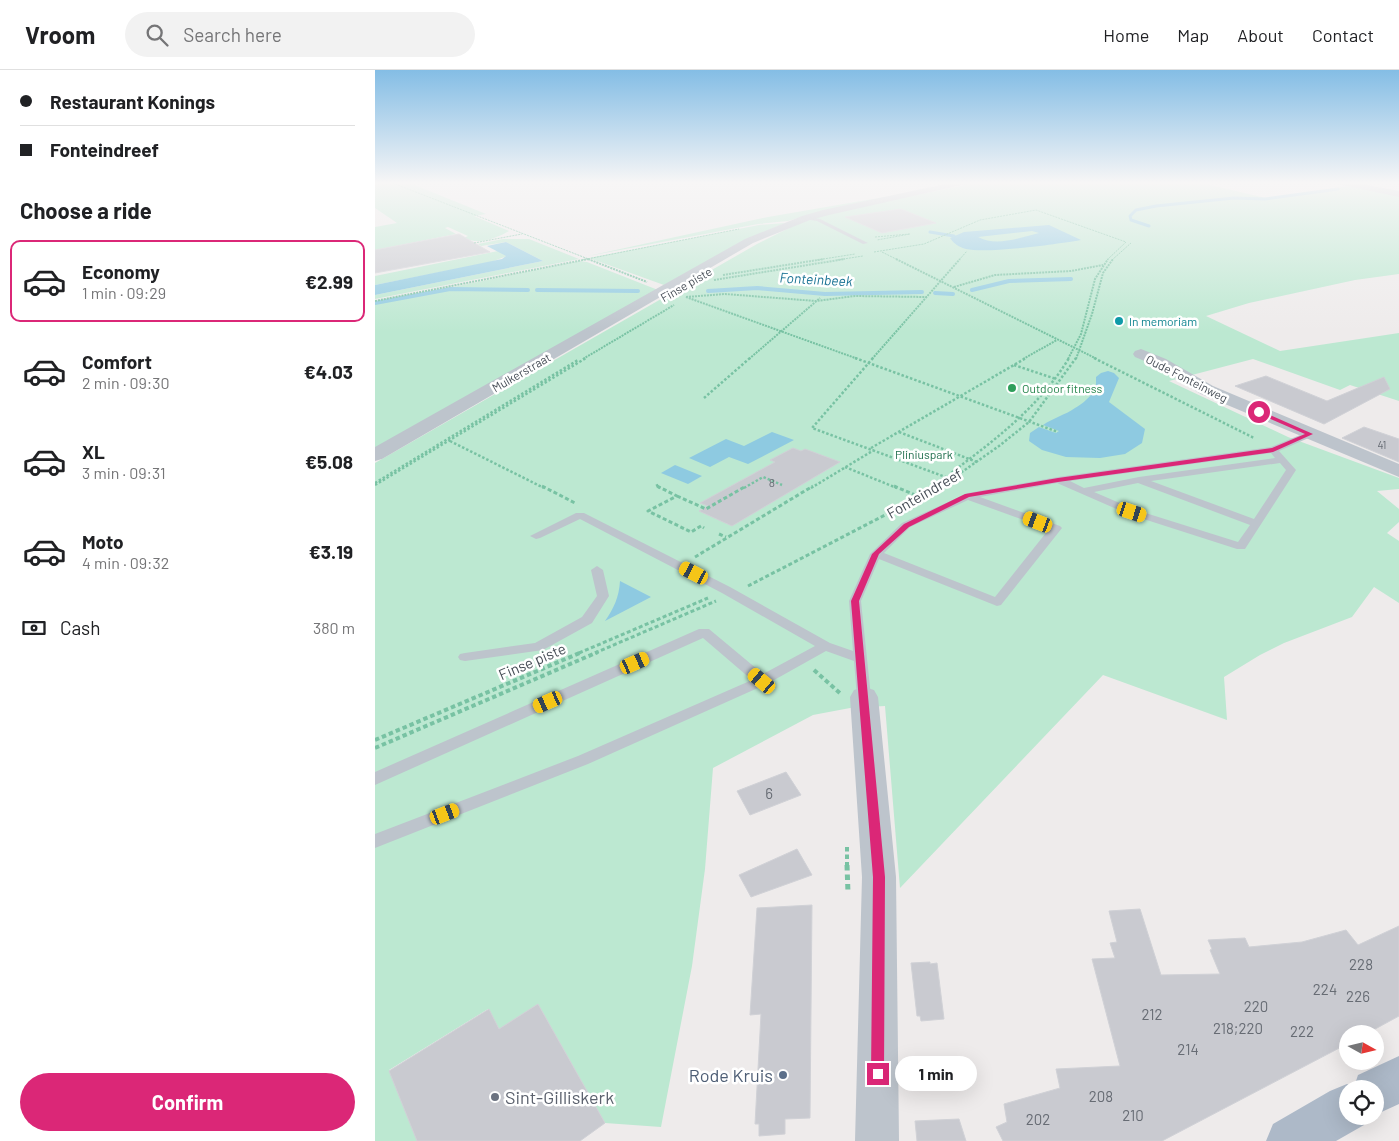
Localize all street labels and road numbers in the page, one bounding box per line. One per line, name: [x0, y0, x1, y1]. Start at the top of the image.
street label: Finse piste: [658, 264, 714, 304]
street label: Mulkerstraat: [489, 350, 553, 394]
street label: Oude Fonteinweg: [1144, 351, 1230, 405]
street label: Fonteindreef: [883, 464, 965, 522]
street label: Finse piste: [496, 639, 568, 683]

